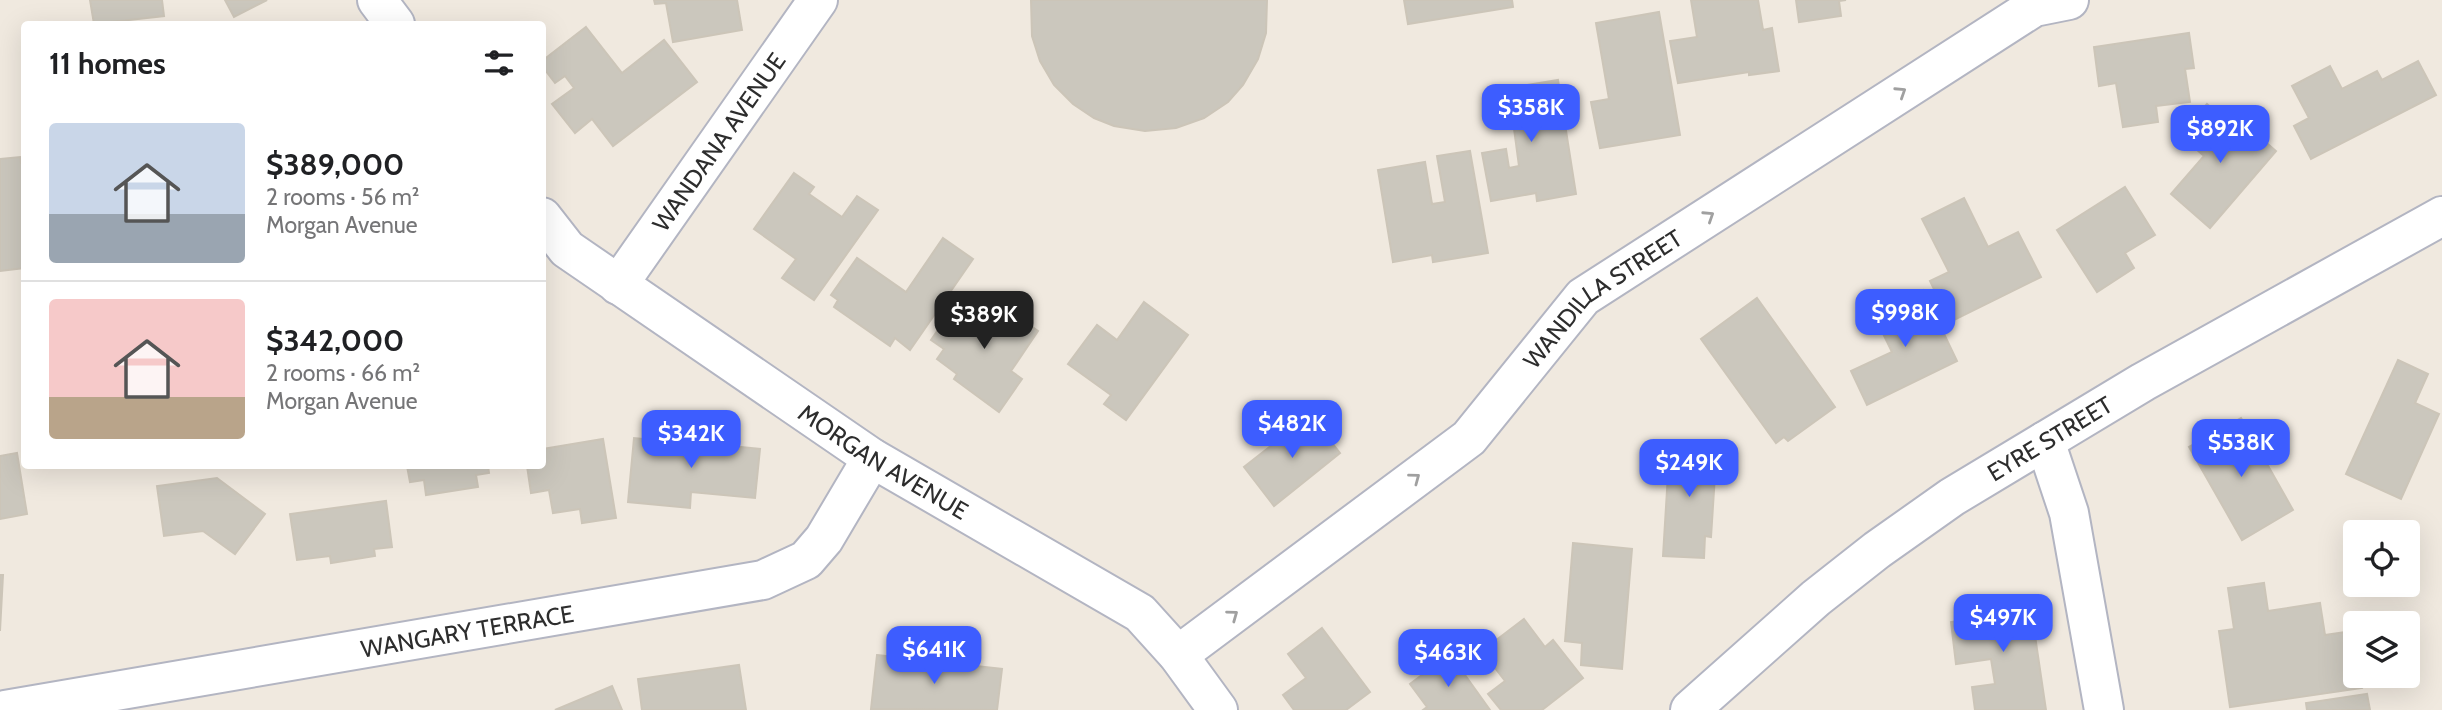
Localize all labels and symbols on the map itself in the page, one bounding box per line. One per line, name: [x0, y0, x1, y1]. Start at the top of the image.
street label: WANDANA AVENUE: [646, 47, 791, 237]
pin: $358K: [1482, 85, 1580, 144]
one-way arrow: [1893, 88, 1906, 101]
pin: $892K: [2171, 106, 2269, 165]
one-way arrow: [1702, 211, 1715, 224]
street label: WANDILLA STREET: [1517, 223, 1688, 374]
pin: $998K: [1856, 290, 1954, 349]
pin: $389K: [935, 292, 1033, 351]
street label: EYRE STREET: [1982, 389, 2118, 487]
street label: MORGAN AVENUE: [793, 398, 974, 525]
pin: $482K: [1243, 400, 1341, 460]
pin: $342K: [642, 410, 740, 470]
pin: $538K: [2192, 420, 2290, 479]
pin: $249K: [1640, 440, 1738, 499]
one-way arrow: [1407, 474, 1420, 487]
pin: $497K: [1954, 594, 2052, 654]
street label: WANGARY TERRACE: [359, 598, 576, 663]
one-way arrow: [1225, 610, 1238, 623]
pin: $641K: [885, 626, 983, 686]
pin: $463K: [1399, 630, 1497, 689]

